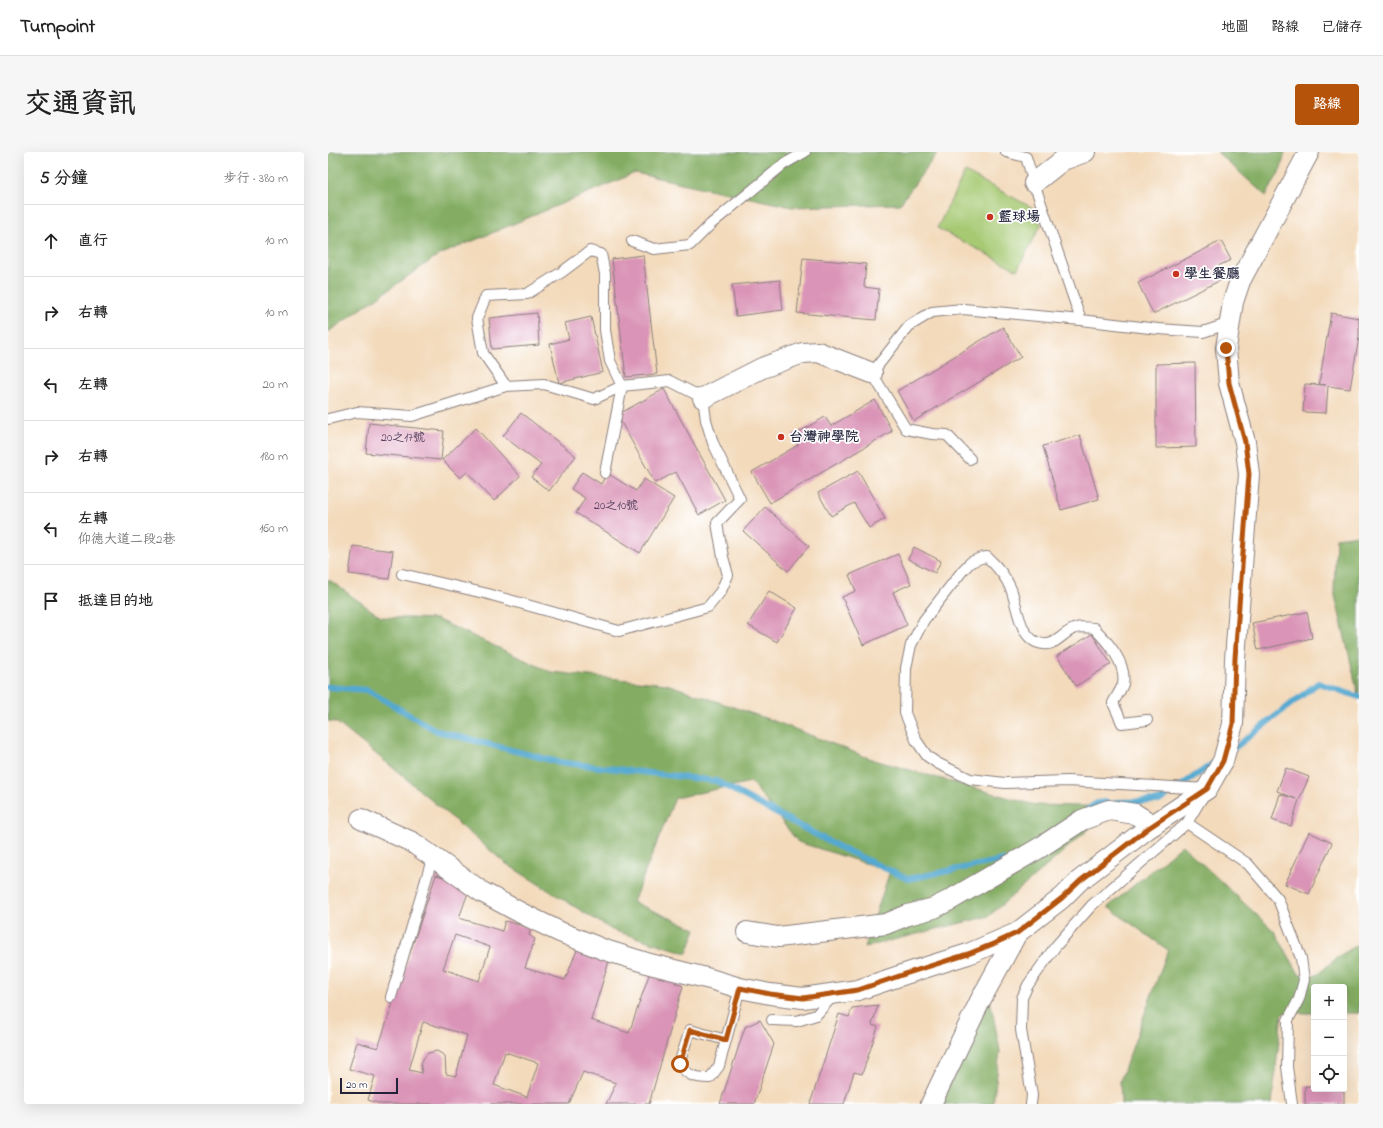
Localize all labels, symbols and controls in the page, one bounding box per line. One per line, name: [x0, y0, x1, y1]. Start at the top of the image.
text: Turnpoint: [20, 14, 95, 41]
text: 地圖: [1221, 17, 1249, 38]
text: 路線: [1271, 17, 1299, 38]
text: 已儲存: [1321, 17, 1363, 38]
button: 路線: [1295, 84, 1359, 125]
text: 交通資訊: [24, 85, 136, 126]
text: 5 分鐘: [40, 166, 88, 191]
text: 步行 · 380 m: [224, 169, 288, 188]
place label: 籃球場: [998, 207, 1040, 228]
marker: 籃球場: [985, 212, 995, 222]
icon: ahead: [40, 230, 62, 252]
text: 直行: [78, 230, 108, 252]
text: 10 m: [265, 231, 288, 250]
place label: 學生餐廳: [1184, 264, 1240, 285]
marker: 學生餐廳: [1171, 269, 1181, 279]
icon: right: [40, 302, 62, 324]
text: 右轉: [78, 302, 108, 324]
text: 10 m: [265, 303, 288, 322]
route end: [1217, 339, 1235, 357]
icon: left: [40, 374, 62, 396]
text: 左轉: [78, 374, 108, 396]
text: 20 m: [263, 375, 288, 394]
place label: 台灣神學院: [789, 427, 859, 448]
house number: 20之17號: [381, 429, 425, 447]
marker: 台灣神學院: [776, 432, 786, 442]
icon: right: [40, 446, 62, 468]
text: 右轉: [78, 446, 108, 468]
text: 180 m: [260, 447, 288, 466]
house number: 20之10號: [594, 497, 638, 515]
text: 左轉: [78, 508, 108, 530]
icon: left: [40, 518, 62, 540]
text: 160 m: [259, 519, 288, 538]
text: 仰德大道二段2巷: [78, 530, 175, 549]
icon: arrive: [40, 590, 62, 612]
text: 抵達目的地: [78, 590, 153, 612]
map controls: [1311, 984, 1347, 1092]
button: +: [1311, 984, 1347, 1020]
button: −: [1311, 1020, 1347, 1056]
route start: [671, 1055, 689, 1073]
button: locate: [1311, 1056, 1347, 1092]
scale bar: [340, 1076, 398, 1095]
text: 20 m: [346, 1077, 368, 1093]

